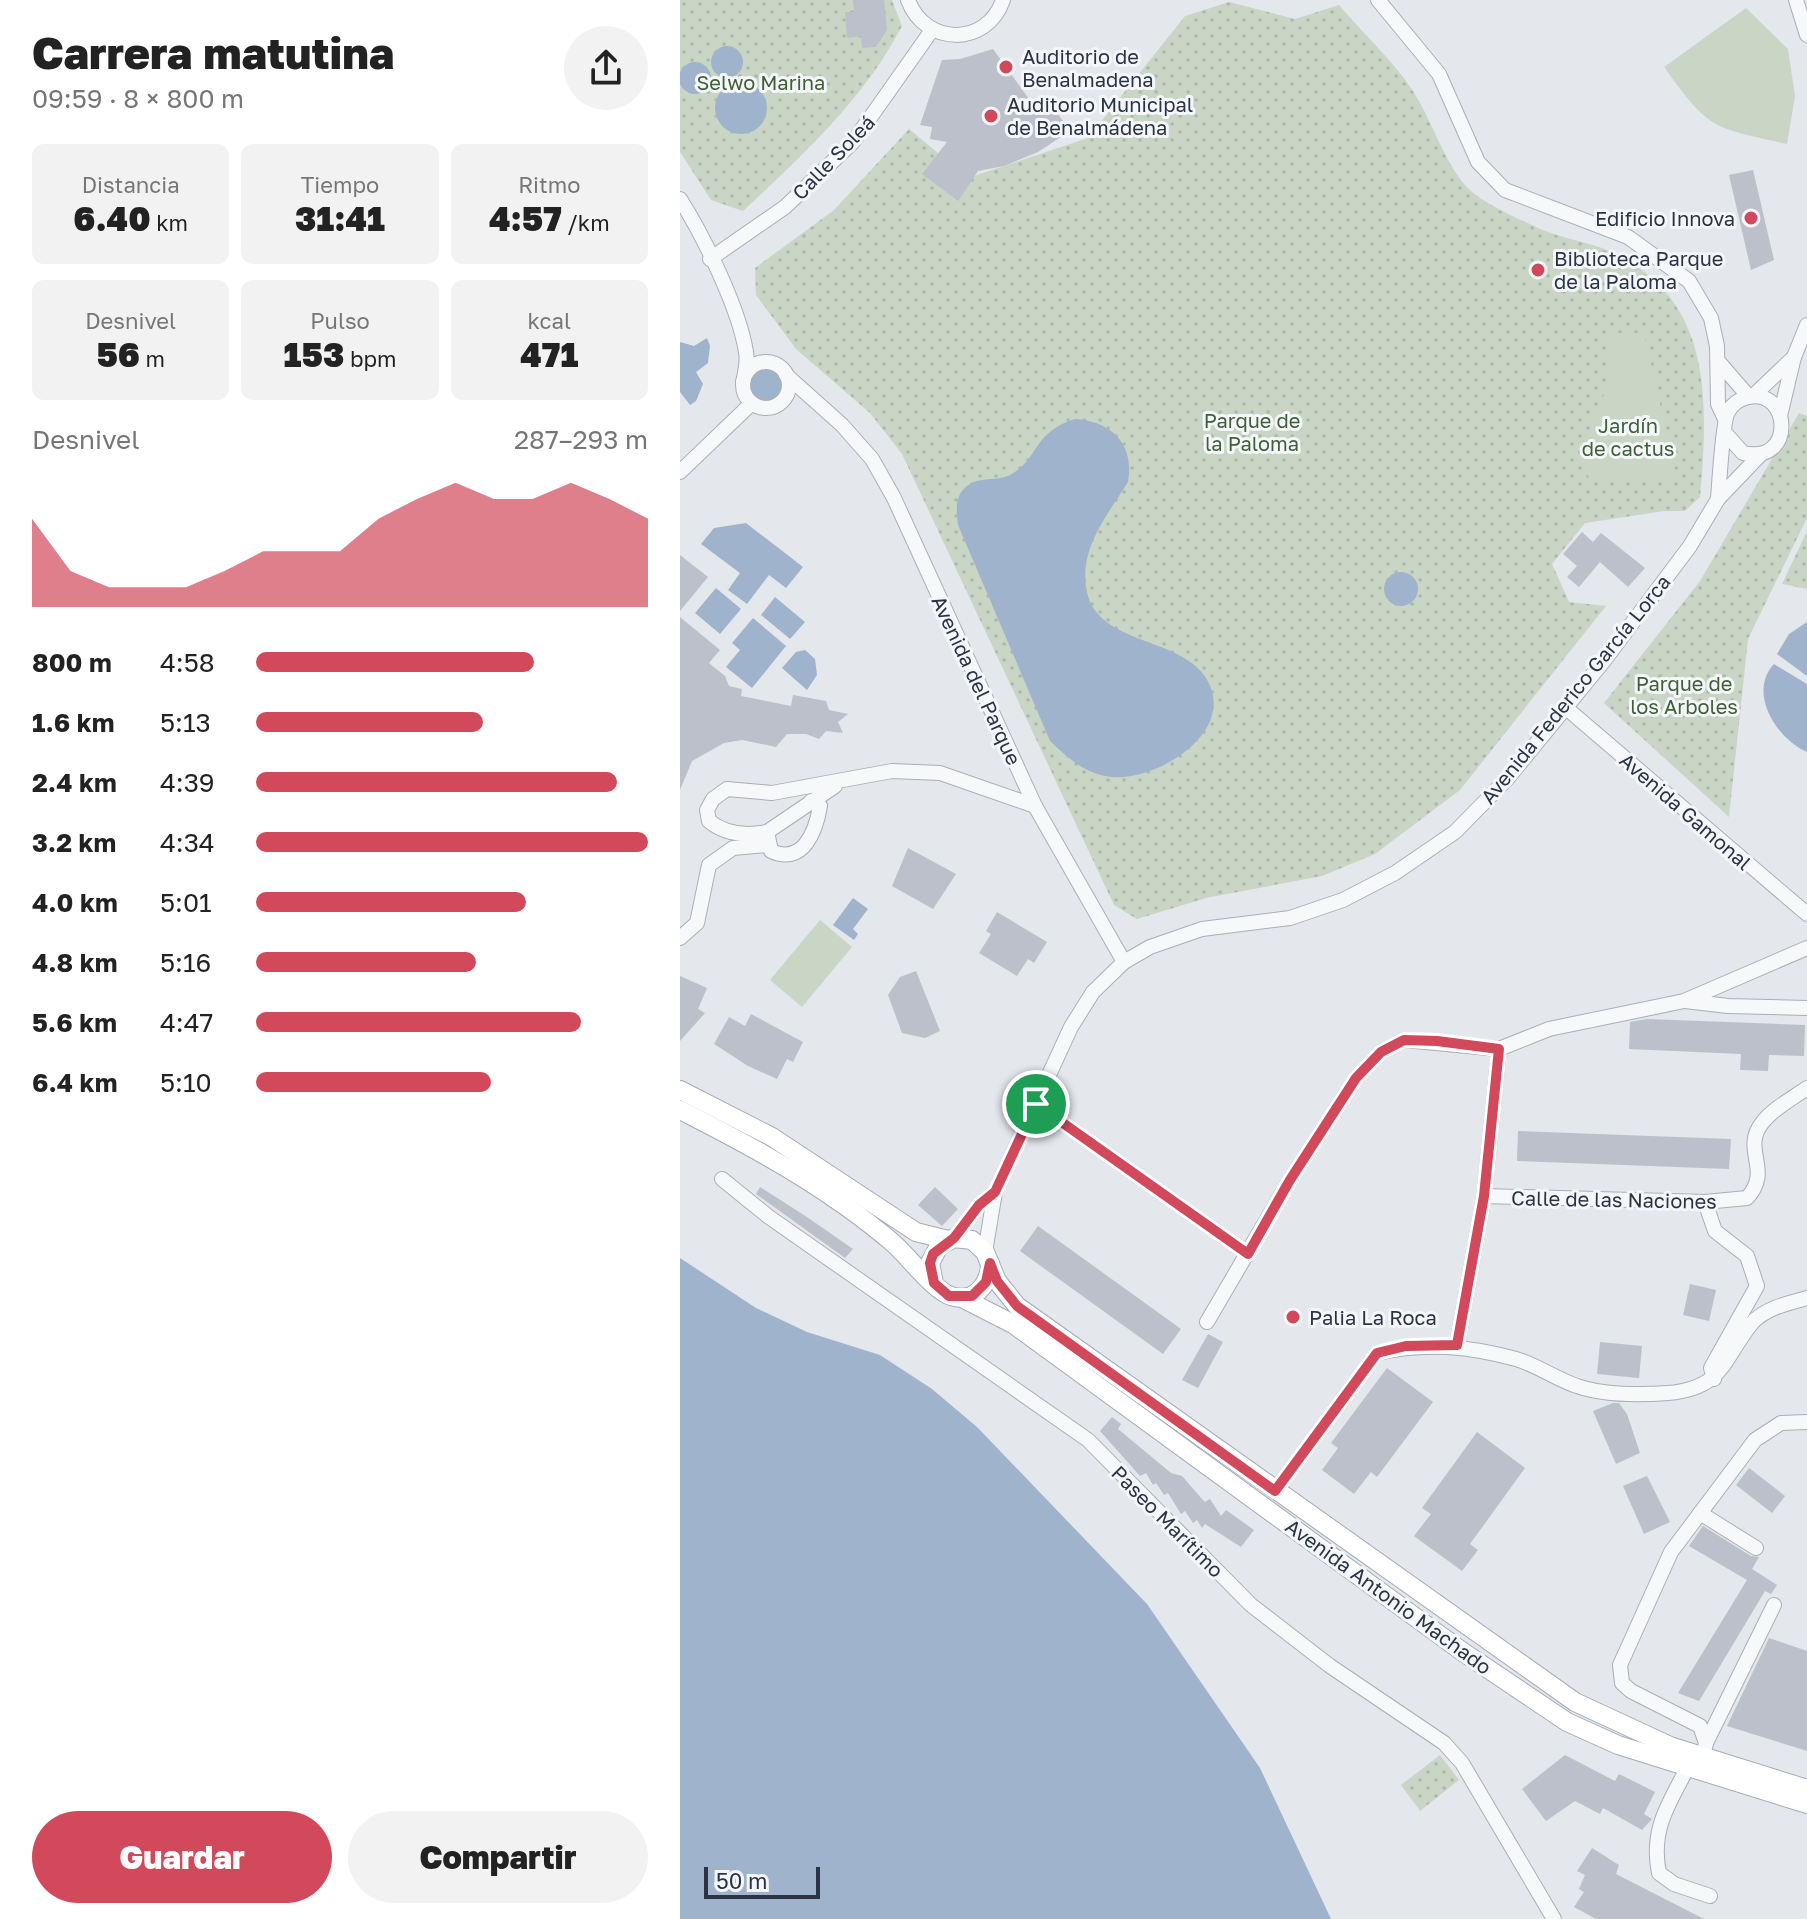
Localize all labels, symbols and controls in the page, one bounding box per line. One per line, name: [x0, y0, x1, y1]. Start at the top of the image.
text: Carrera matutina: [32, 26, 394, 79]
button: share: [564, 26, 648, 110]
place label: Auditorio de Benalmadena: [1022, 44, 1154, 91]
marker: Auditorio de Benalmadena: [997, 58, 1015, 76]
park label: Selwo Marina: [697, 70, 825, 94]
text: 09:59 · 8 × 800 m: [32, 83, 244, 114]
place label: Auditorio Municipal de Benalmádena: [1007, 92, 1193, 139]
marker: Auditorio Municipal de Benalmádena: [982, 107, 1000, 125]
street label: Calle Soleá: [787, 110, 879, 204]
text: Distancia: [82, 171, 180, 198]
text: Tiempo: [301, 171, 379, 198]
text: Ritmo: [518, 171, 580, 198]
text: 6.40: [73, 198, 151, 238]
text: 31:41: [295, 198, 385, 238]
text: 4:57: [489, 198, 562, 238]
place label: Edificio Innova: [1595, 206, 1735, 230]
text: km: [151, 209, 188, 236]
text: /km: [562, 209, 610, 236]
marker: Edificio Innova: [1742, 209, 1760, 227]
place label: Biblioteca Parque de la Paloma: [1554, 246, 1723, 293]
marker: Biblioteca Parque de la Paloma: [1529, 261, 1547, 279]
text: Desnivel: [85, 307, 176, 334]
text: Pulso: [310, 307, 370, 334]
text: kcal: [528, 307, 571, 334]
text: 56: [96, 334, 140, 374]
text: 153: [284, 334, 344, 374]
text: 471: [520, 334, 578, 374]
text: m: [140, 345, 165, 372]
text: bpm: [344, 345, 396, 372]
park label: Parque de la Paloma: [1204, 408, 1300, 455]
park label: Jardín de cactus: [1582, 413, 1674, 460]
text: Desnivel: [32, 424, 139, 455]
text: 287–293 m: [514, 424, 648, 455]
street label: Avenida Federico García Lorca: [1475, 570, 1675, 808]
street label: Avenida del Parque: [927, 592, 1027, 768]
text: 800 m: [32, 647, 112, 678]
text: 4:58: [160, 647, 215, 678]
park label: Parque de los Arboles: [1630, 671, 1738, 718]
text: 1.6 km: [32, 707, 115, 738]
text: 5:13: [160, 707, 211, 738]
street label: Avenida Gamonal: [1615, 748, 1757, 874]
text: 2.4 km: [32, 767, 117, 798]
text: 4:39: [160, 767, 215, 798]
text: 3.2 km: [32, 827, 116, 858]
text: 4:34: [160, 827, 215, 858]
text: 4.0 km: [32, 887, 118, 918]
text: 5:01: [160, 887, 212, 918]
text: 4.8 km: [32, 947, 118, 978]
text: 5:16: [160, 947, 211, 978]
text: 5.6 km: [32, 1007, 117, 1038]
text: 4:47: [160, 1007, 213, 1038]
text: 6.4 km: [32, 1067, 117, 1098]
text: 5:10: [160, 1067, 212, 1098]
pin: [1002, 1070, 1070, 1138]
icon: arrive: [1014, 1082, 1058, 1126]
street label: Calle de las Naciones: [1511, 1185, 1717, 1213]
place label: Palia La Roca: [1309, 1305, 1437, 1329]
marker: Palia La Roca: [1284, 1308, 1302, 1326]
street label: Paseo Marítimo: [1107, 1460, 1229, 1582]
street label: Avenida Antonio Machado: [1281, 1513, 1497, 1679]
button: Guardar: [32, 1811, 332, 1903]
button: Compartir: [348, 1811, 648, 1903]
scale bar: [704, 1863, 820, 1899]
text: 50 m: [716, 1867, 767, 1894]

